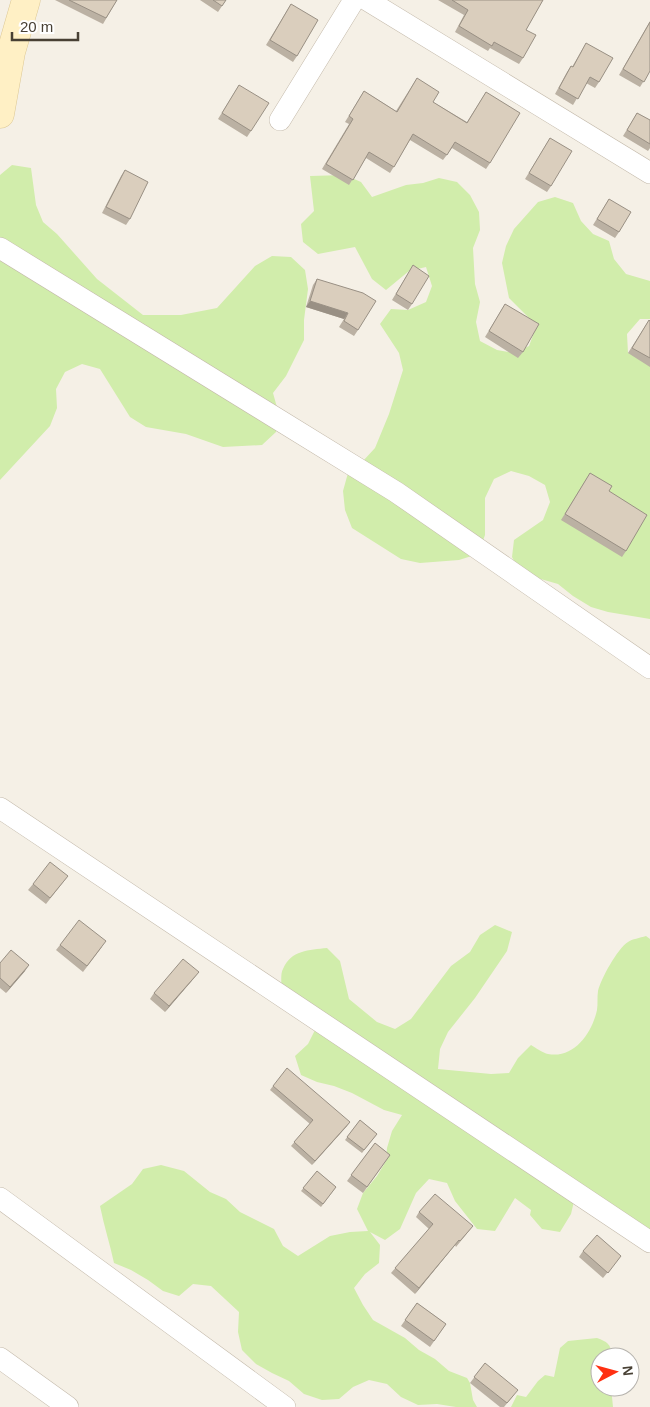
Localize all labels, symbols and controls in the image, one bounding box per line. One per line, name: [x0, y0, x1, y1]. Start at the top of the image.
scale bar: [12, 10, 79, 42]
text: 20 m: [20, 18, 53, 35]
north arrow: [590, 1347, 640, 1397]
text: N: [619, 1365, 636, 1377]

